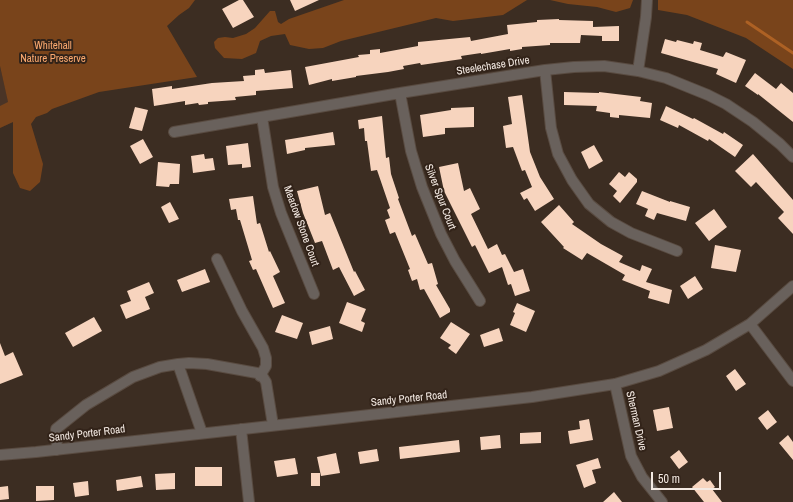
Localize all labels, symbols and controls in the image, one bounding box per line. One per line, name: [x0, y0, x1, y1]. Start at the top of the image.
park label: Whitehall Nature Preserve: [20, 39, 86, 65]
street label: Steelechase Drive: [456, 54, 530, 78]
street label: Silver Spur Court: [421, 162, 459, 232]
street label: Meadow Stone Court: [280, 184, 322, 268]
street label: Sandy Porter Road: [370, 388, 448, 410]
street label: Sherman Drive: [623, 390, 649, 452]
street label: Sandy Porter Road: [48, 423, 126, 445]
scale bar: [653, 464, 723, 490]
text: 50 m: [658, 471, 680, 487]

